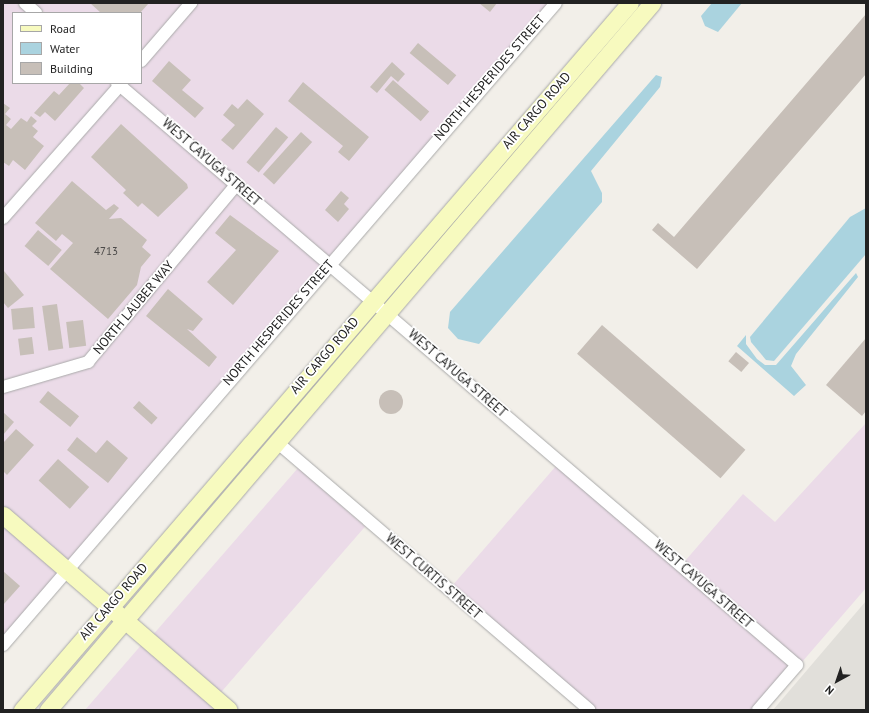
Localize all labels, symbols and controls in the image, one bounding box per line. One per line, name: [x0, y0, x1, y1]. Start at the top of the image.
legend: [12, 12, 142, 84]
street label: NORTH HESPERIDES STREET: [431, 12, 549, 144]
text: Road: [50, 21, 75, 36]
text: Water: [50, 41, 80, 56]
text: Building: [50, 61, 93, 76]
street label: AIR CARGO ROAD: [499, 69, 575, 153]
street label: WEST CAYUGA STREET: [158, 115, 264, 211]
house number: 4713: [94, 244, 118, 258]
street label: NORTH HESPERIDES STREET: [220, 257, 338, 389]
street label: NORTH LAUBER WAY: [90, 258, 178, 358]
street label: AIR CARGO ROAD: [287, 314, 363, 398]
street label: WEST CAYUGA STREET: [404, 326, 510, 422]
street label: WEST CURTIS STREET: [382, 531, 484, 623]
street label: WEST CAYUGA STREET: [650, 537, 756, 633]
street label: AIR CARGO ROAD: [76, 560, 152, 644]
north arrow: [817, 661, 857, 701]
text: N: [822, 683, 837, 698]

